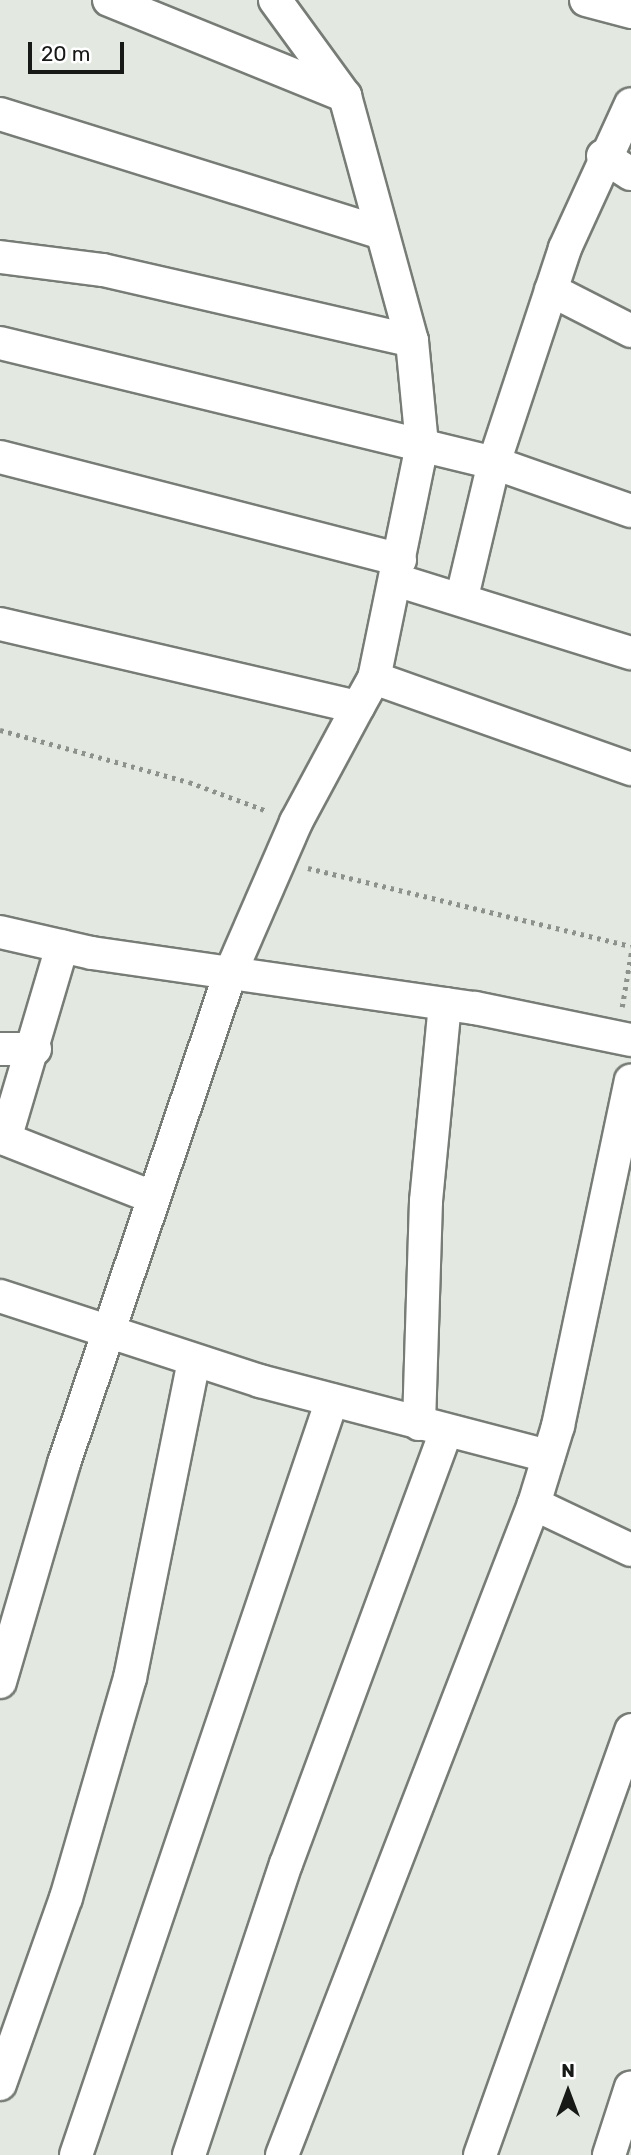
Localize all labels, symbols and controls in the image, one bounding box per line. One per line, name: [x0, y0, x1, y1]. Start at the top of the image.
scale bar: [32, 28, 128, 72]
text: 20 m: [41, 41, 90, 66]
north arrow: [533, 2057, 603, 2127]
text: N: [561, 2059, 575, 2082]

